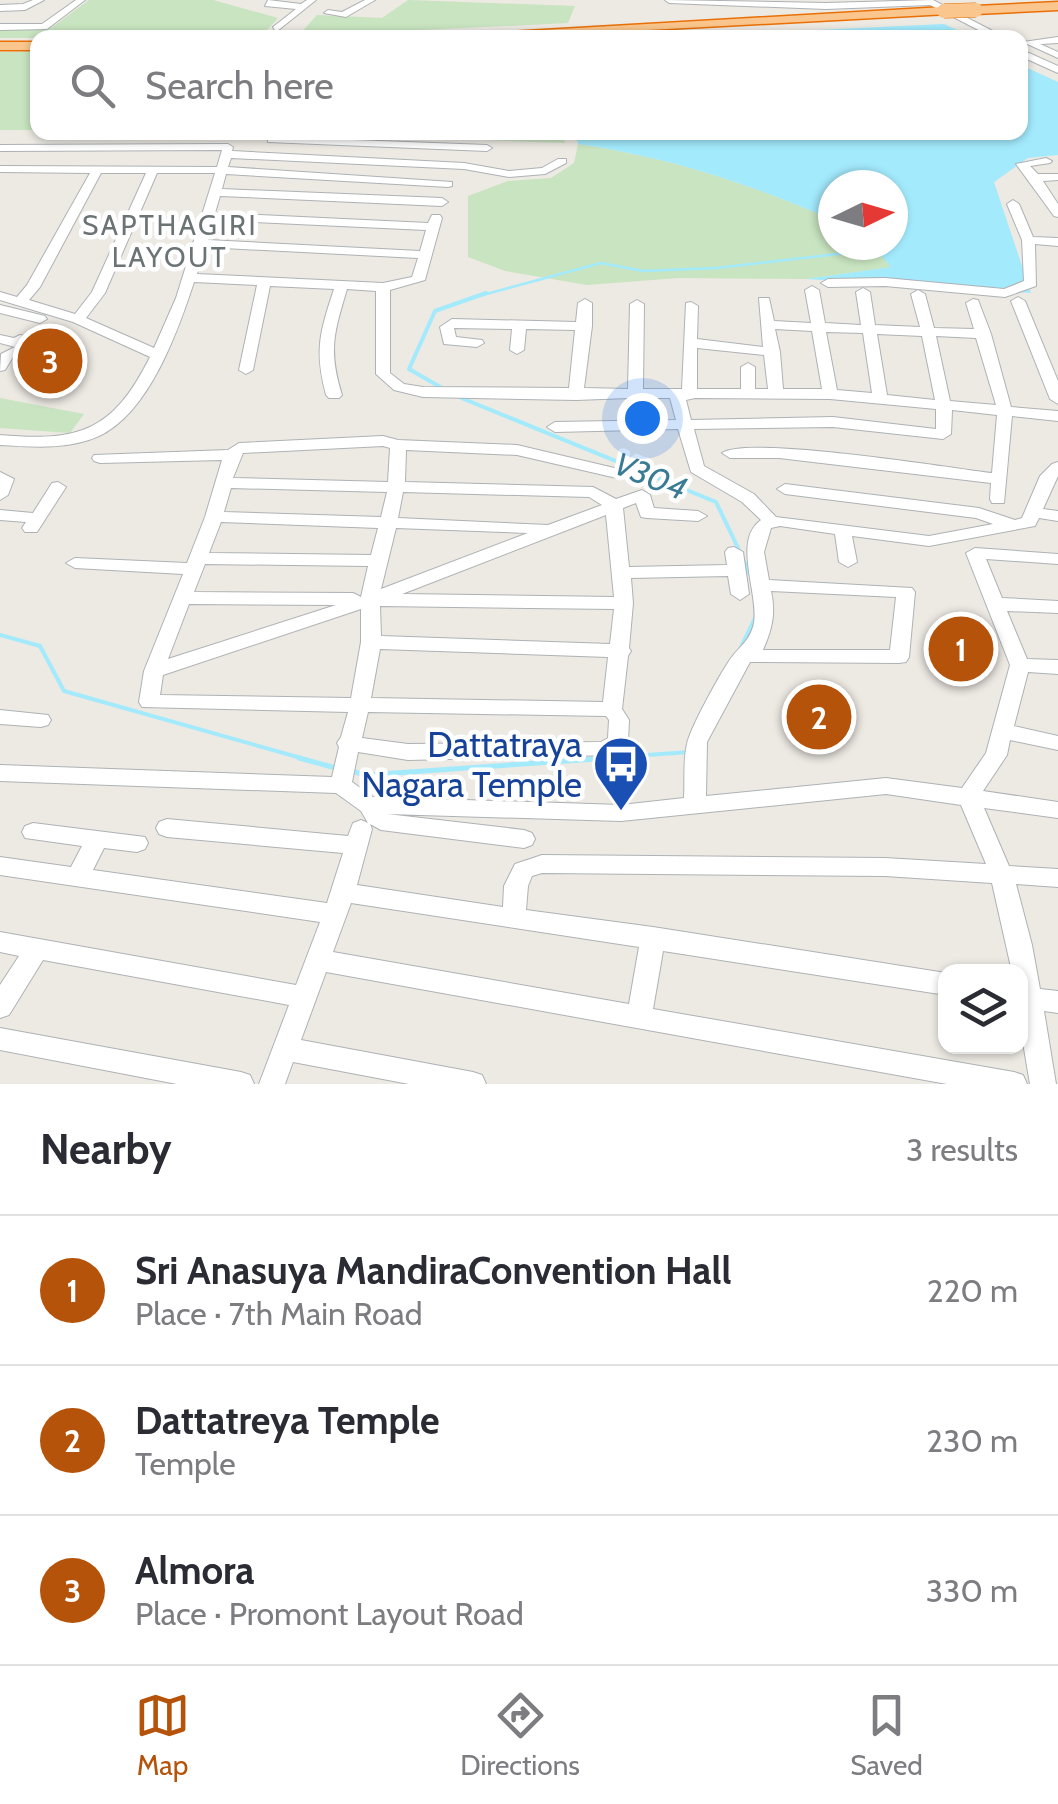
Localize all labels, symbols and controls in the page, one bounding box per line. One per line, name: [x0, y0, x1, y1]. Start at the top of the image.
search box: [30, 30, 1028, 140]
icon: search: [65, 58, 120, 113]
text: Search here: [145, 62, 334, 109]
north arrow: [818, 170, 908, 260]
district label: SAPTHAGIRI LAYOUT: [82, 208, 258, 274]
pin: 3: [18, 324, 82, 398]
your location: [617, 393, 668, 444]
water label: V304: [609, 444, 693, 508]
pin: 1: [928, 612, 994, 686]
pin: 2: [786, 680, 852, 754]
place label: Dattatraya Nagara Temple: [361, 723, 582, 806]
bus stop icon: Dattatraya Nagara Temple: [591, 734, 651, 813]
map controls: [938, 964, 1028, 1054]
button: layers: [938, 964, 1028, 1054]
text: Nearby: [40, 1123, 172, 1175]
text: 3 results: [906, 1130, 1018, 1169]
text: Sri Anasuya MandiraConvention Hall: [135, 1247, 731, 1294]
text: 1: [67, 1271, 78, 1310]
text: 220 m: [927, 1271, 1018, 1310]
text: Place · 7th Main Road: [135, 1294, 423, 1333]
text: Dattatreya Temple: [135, 1397, 440, 1444]
text: 2: [64, 1421, 81, 1460]
text: 230 m: [926, 1421, 1018, 1460]
text: Temple: [135, 1444, 236, 1483]
text: Almora: [135, 1547, 254, 1594]
text: 3: [64, 1571, 81, 1610]
text: 330 m: [926, 1571, 1018, 1610]
text: Place · Promont Layout Road: [135, 1594, 524, 1633]
tab: Map: [135, 1688, 190, 1782]
tab: Directions: [460, 1688, 580, 1782]
tab: Saved: [850, 1688, 923, 1782]

